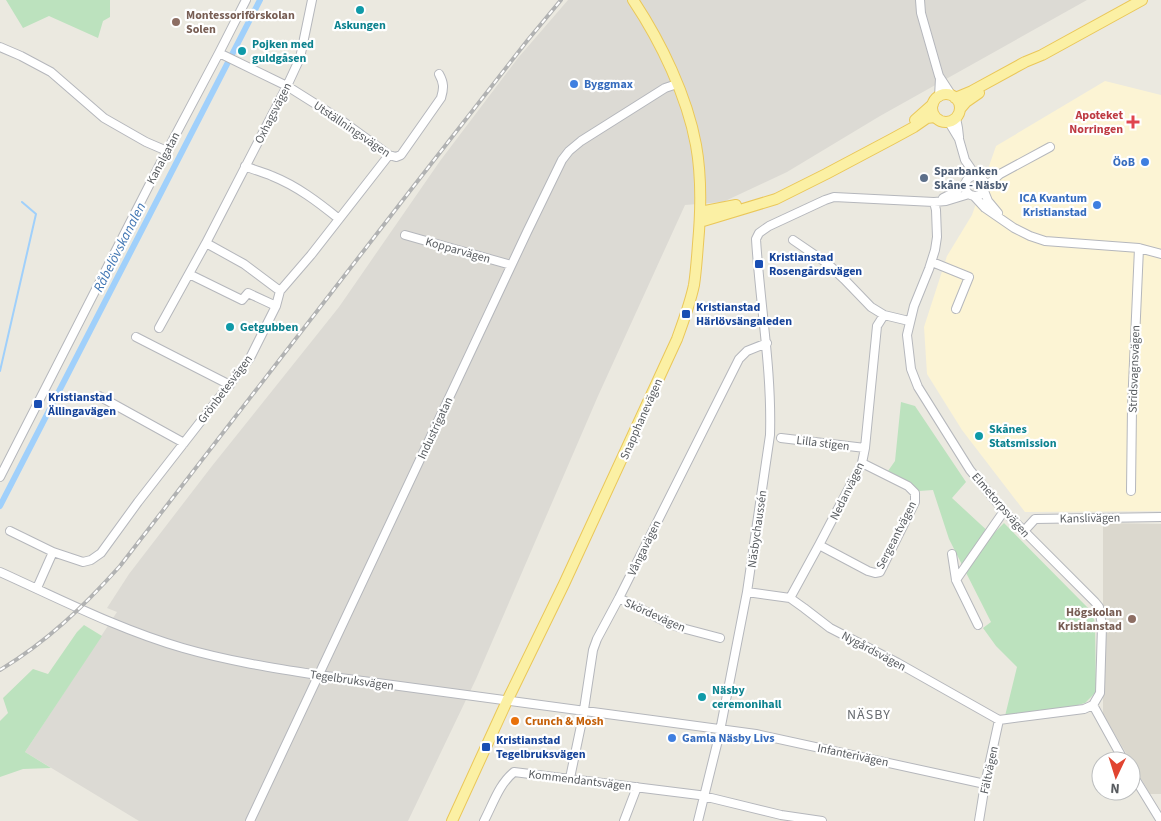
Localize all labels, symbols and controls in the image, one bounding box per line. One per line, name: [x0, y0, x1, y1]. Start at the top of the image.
marker: Askungen: [354, 4, 366, 16]
place label: Montessoriförskolan Solen: [186, 7, 295, 38]
marker: Montessoriförskolan Solen: [170, 16, 182, 28]
place label: Askungen: [333, 17, 386, 34]
place label: Pojken med guldgåsen: [252, 36, 314, 67]
marker: Pojken med guldgåsen: [236, 45, 248, 57]
place label: Byggmax: [584, 76, 633, 93]
marker: Byggmax: [568, 78, 580, 90]
street label: Oxhagsvägen: [251, 80, 296, 147]
street label: Utställningsvägen: [310, 97, 394, 161]
place label: Apoteket Norringen: [1069, 107, 1123, 138]
marker: Apoteket Norringen: [1127, 116, 1139, 128]
street label: Kanalgatan: [143, 129, 184, 187]
place label: ÖoB: [1113, 154, 1135, 171]
marker: ÖoB: [1139, 156, 1151, 168]
place label: Sparbanken Skåne - Näsby: [934, 163, 1009, 194]
marker: Sparbanken Skåne - Näsby: [918, 172, 930, 184]
place label: ICA Kvantum Kristianstad: [1019, 190, 1087, 221]
water label: Råbelövskanalen: [89, 199, 151, 296]
marker: ICA Kvantum Kristianstad: [1091, 199, 1103, 211]
street label: Kopparvägen: [423, 233, 492, 268]
place label: Kristianstad Rosengårdsvägen: [769, 249, 862, 280]
marker: Kristianstad Rosengårdsvägen: [753, 258, 765, 270]
place label: Kristianstad Härlövsängaleden: [696, 299, 792, 330]
marker: Kristianstad Härlövsängaleden: [680, 308, 692, 320]
place label: Getgubben: [240, 319, 298, 336]
marker: Getgubben: [224, 321, 236, 333]
street label: Stridsvagnsvägen: [1124, 325, 1145, 413]
street label: Grönbetesvägen: [194, 352, 257, 427]
street label: Snapphanevägen: [616, 376, 667, 463]
place label: Kristianstad Ällingavägen: [47, 389, 116, 420]
street label: Industrigatan: [414, 394, 457, 462]
marker: Kristianstad Ällingavägen: [32, 398, 44, 410]
place label: Skånes Statsmission: [989, 421, 1057, 452]
marker: Skånes Statsmission: [973, 430, 985, 442]
street label: Lilla stigen: [795, 432, 851, 455]
street label: Nedanvägen: [826, 459, 869, 523]
street label: Elmetorpsvägen: [968, 469, 1034, 542]
street label: Näsbychaussén: [744, 489, 771, 569]
street label: Sergeantvägen: [872, 498, 921, 572]
street label: Kanslivägen: [1060, 509, 1120, 528]
street label: Vångavägen: [624, 517, 665, 579]
street label: Skördevägen: [622, 594, 688, 636]
place label: Högskolan Kristianstad: [1058, 604, 1122, 635]
marker: Högskolan Kristianstad: [1126, 613, 1138, 625]
street label: Nygårdsvägen: [839, 627, 909, 676]
street label: Tegelbruksvägen: [309, 666, 395, 695]
place label: Näsby ceremonihall: [712, 682, 782, 713]
marker: Näsby ceremonihall: [696, 691, 708, 703]
district label: NÄSBY: [847, 705, 891, 725]
place label: Crunch & Mosh: [525, 713, 604, 730]
marker: Crunch & Mosh: [509, 715, 521, 727]
place label: Gamla Näsby Livs: [682, 730, 775, 747]
place label: Kristianstad Tegelbruksvägen: [496, 732, 586, 763]
marker: Gamla Näsby Livs: [666, 732, 678, 744]
street label: Infanterivägen: [816, 740, 890, 771]
marker: Kristianstad Tegelbruksvägen: [480, 741, 492, 753]
street label: Fältvägen: [976, 745, 1003, 796]
north arrow: [1091, 751, 1141, 801]
street label: Kommendantsvägen: [527, 766, 633, 795]
text: N: [1110, 778, 1121, 798]

